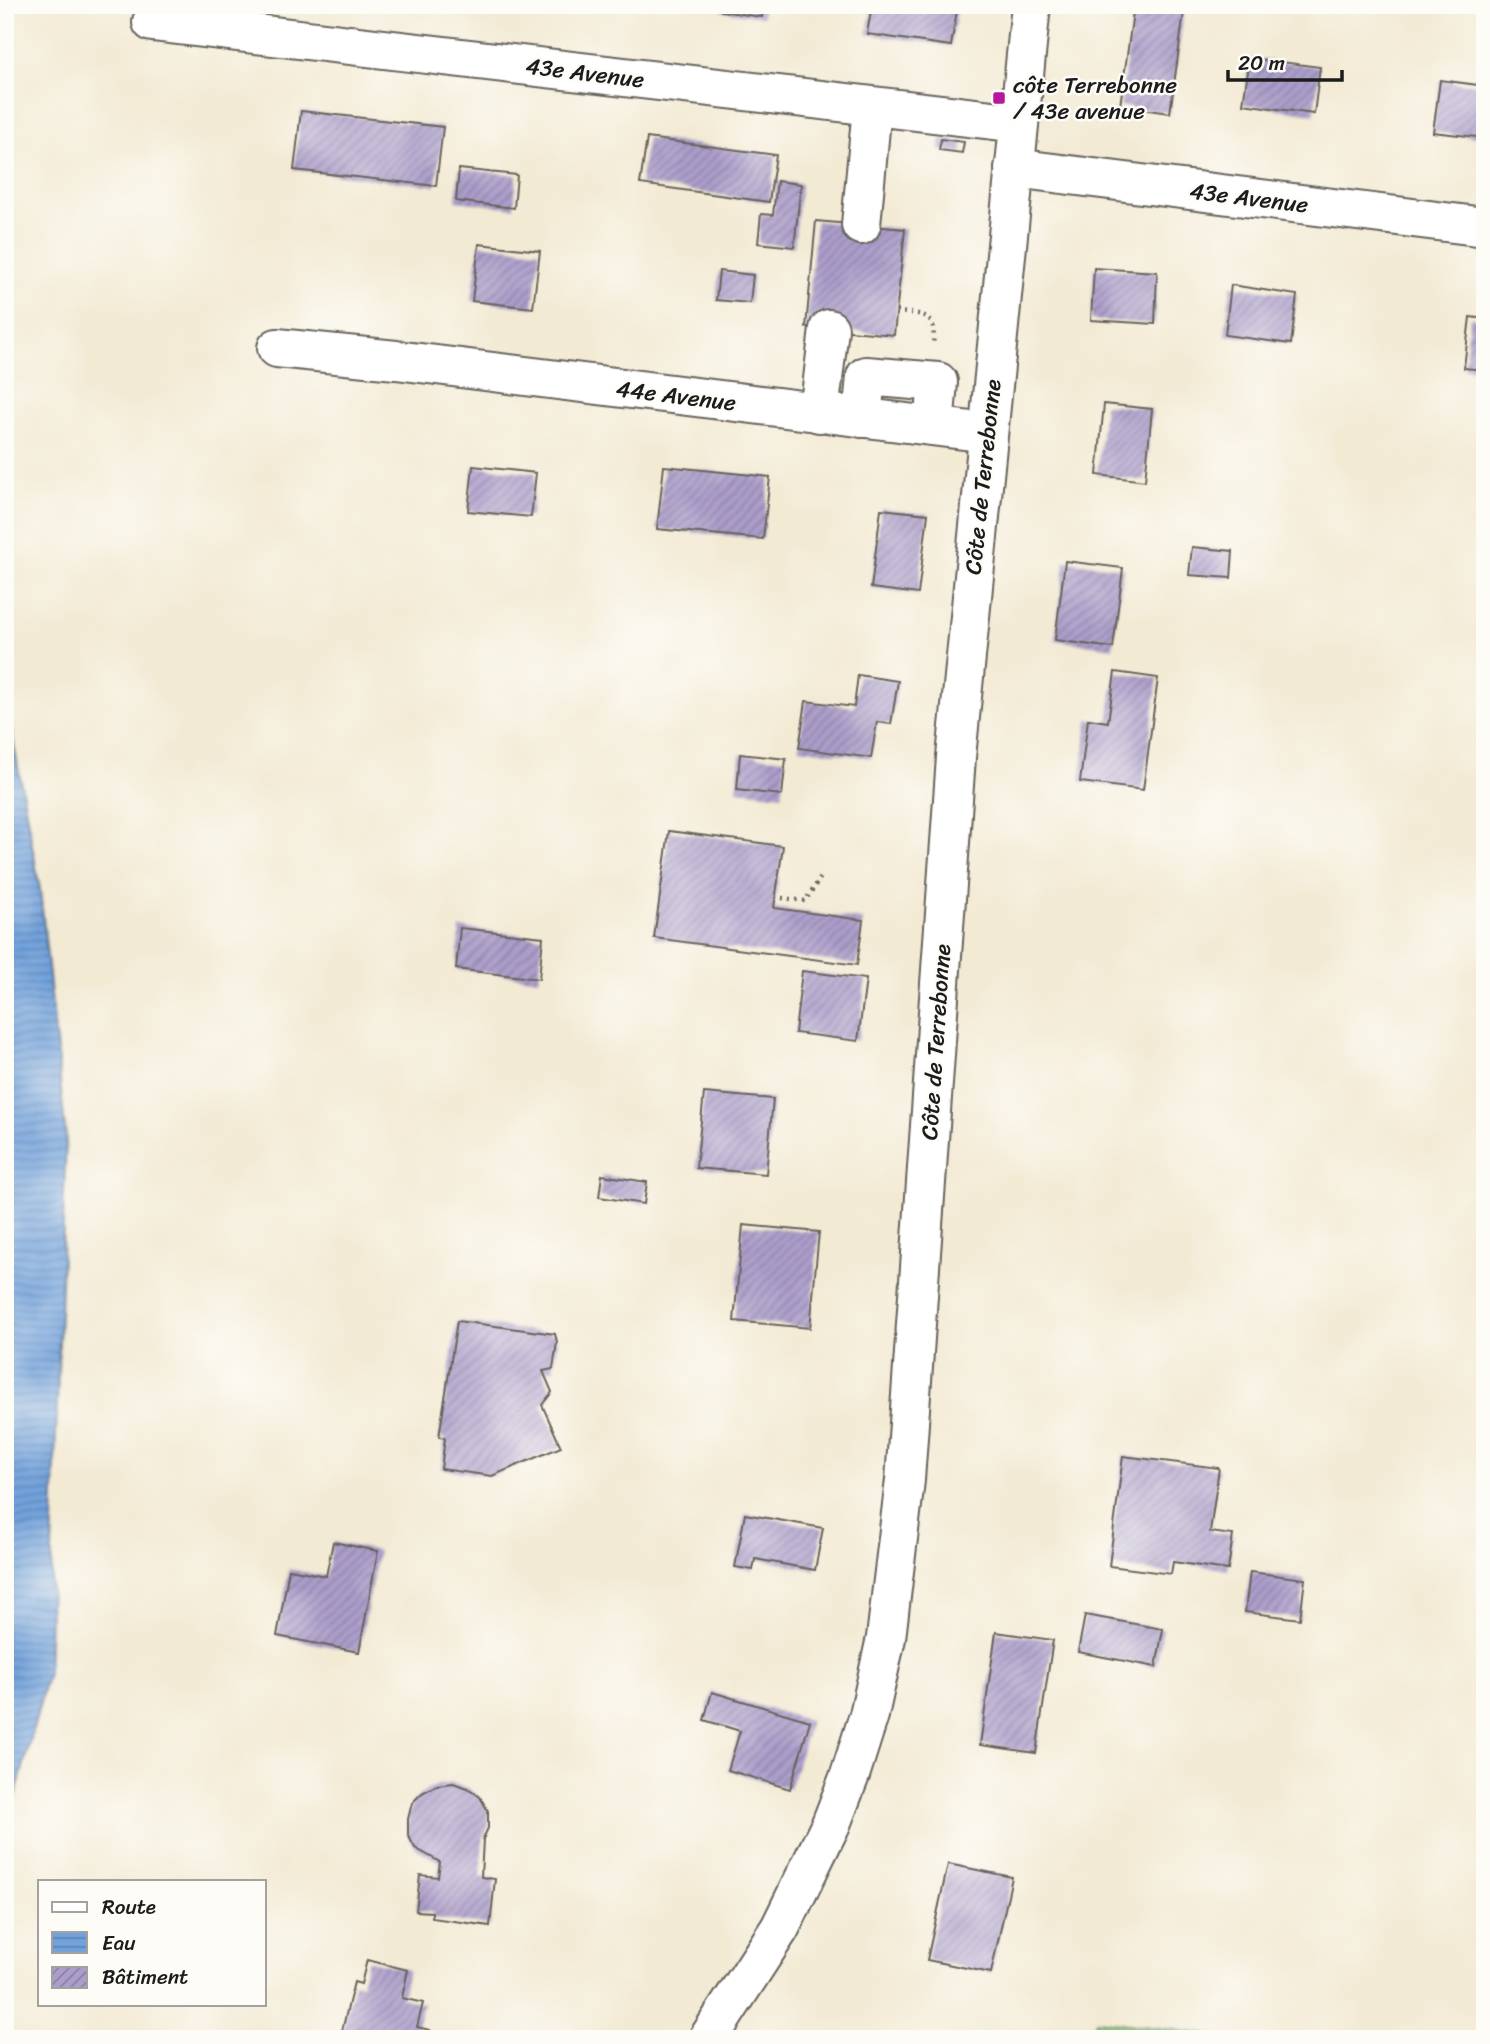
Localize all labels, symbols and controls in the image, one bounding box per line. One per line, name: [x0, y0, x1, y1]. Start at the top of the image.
scale bar: [1228, 38, 1341, 82]
text: 20 m: [1238, 44, 1285, 82]
street label: 43e Avenue: [523, 45, 647, 101]
place label: côte Terrebonne / 43e avenue: [1013, 65, 1177, 132]
marker: côte Terrebonne / 43e avenue: [991, 90, 1007, 106]
street label: 43e Avenue: [1187, 170, 1311, 226]
street label: 44e Avenue: [614, 368, 739, 424]
street label: Côte de Terrebonne: [952, 377, 1014, 577]
street label: Côte de Terrebonne: [909, 943, 963, 1141]
legend: [38, 1880, 266, 2006]
text: Route: [102, 1888, 156, 1926]
text: Eau: [102, 1924, 136, 1962]
text: Bâtiment: [102, 1958, 188, 1996]

